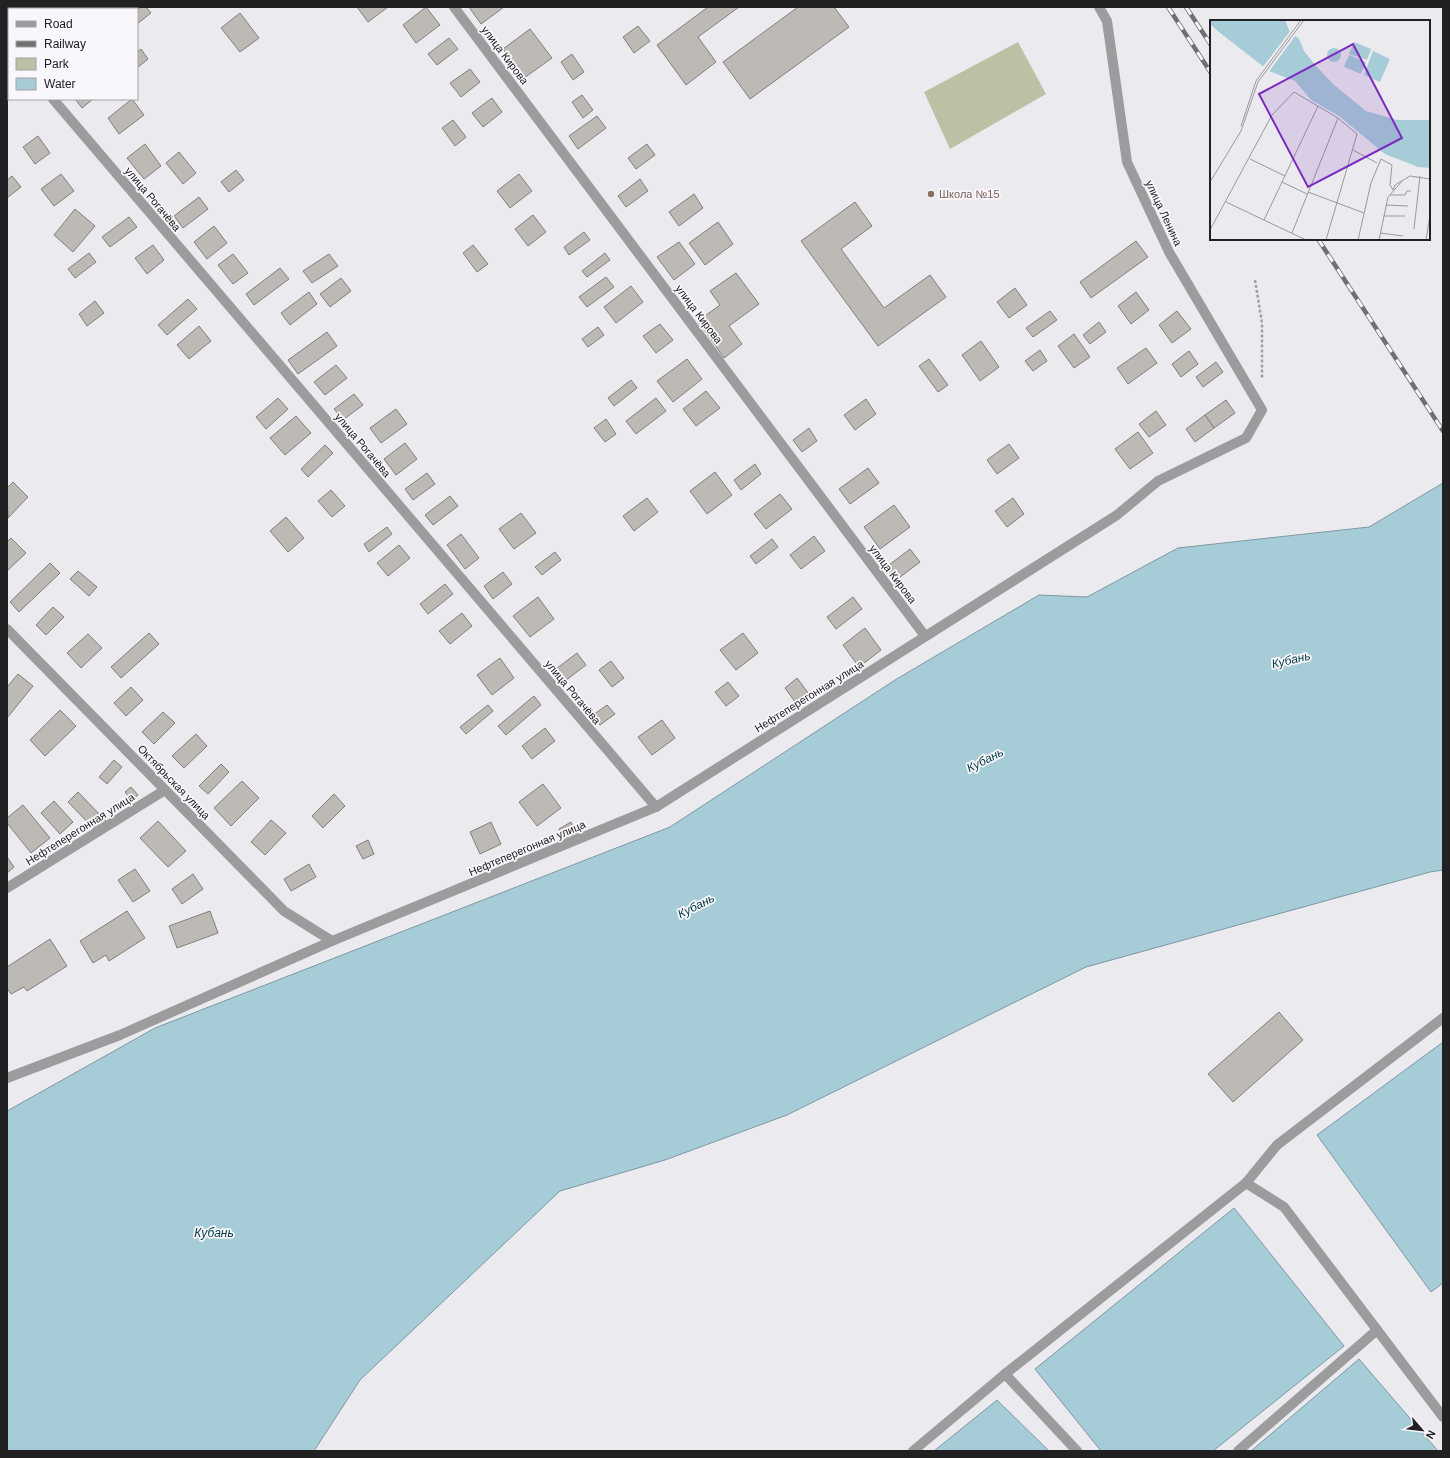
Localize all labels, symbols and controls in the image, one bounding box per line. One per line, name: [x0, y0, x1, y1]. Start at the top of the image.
legend: [8, 8, 138, 100]
text: Road: [44, 17, 73, 31]
inset map: [1210, 20, 1430, 240]
street label: улица Кирова: [479, 23, 531, 87]
text: Railway: [44, 37, 86, 51]
text: Park: [44, 57, 70, 71]
text: Water: [44, 77, 76, 91]
street label: улица Рогачёва: [123, 165, 184, 234]
street label: улица Ленина: [1144, 178, 1185, 249]
place label: Школа №15: [939, 188, 1000, 200]
marker: Школа №15: [926, 189, 936, 199]
street label: улица Кирова: [673, 282, 725, 346]
street label: улица Рогачёва: [333, 411, 394, 480]
street label: улица Кирова: [867, 542, 919, 606]
water label: Кубань: [1270, 649, 1312, 671]
street label: Нефтеперегонная улица: [753, 657, 866, 734]
street label: улица Рогачёва: [543, 658, 604, 727]
street label: Октябрьская улица: [135, 742, 213, 822]
water label: Кубань: [964, 745, 1006, 775]
street label: Нефтеперегонная улица: [24, 790, 137, 867]
street label: Нефтеперегонная улица: [467, 818, 588, 878]
water label: Кубань: [675, 891, 717, 921]
water label: Кубань: [194, 1226, 234, 1240]
north arrow: [1402, 1410, 1442, 1450]
text: N: [1424, 1428, 1438, 1441]

